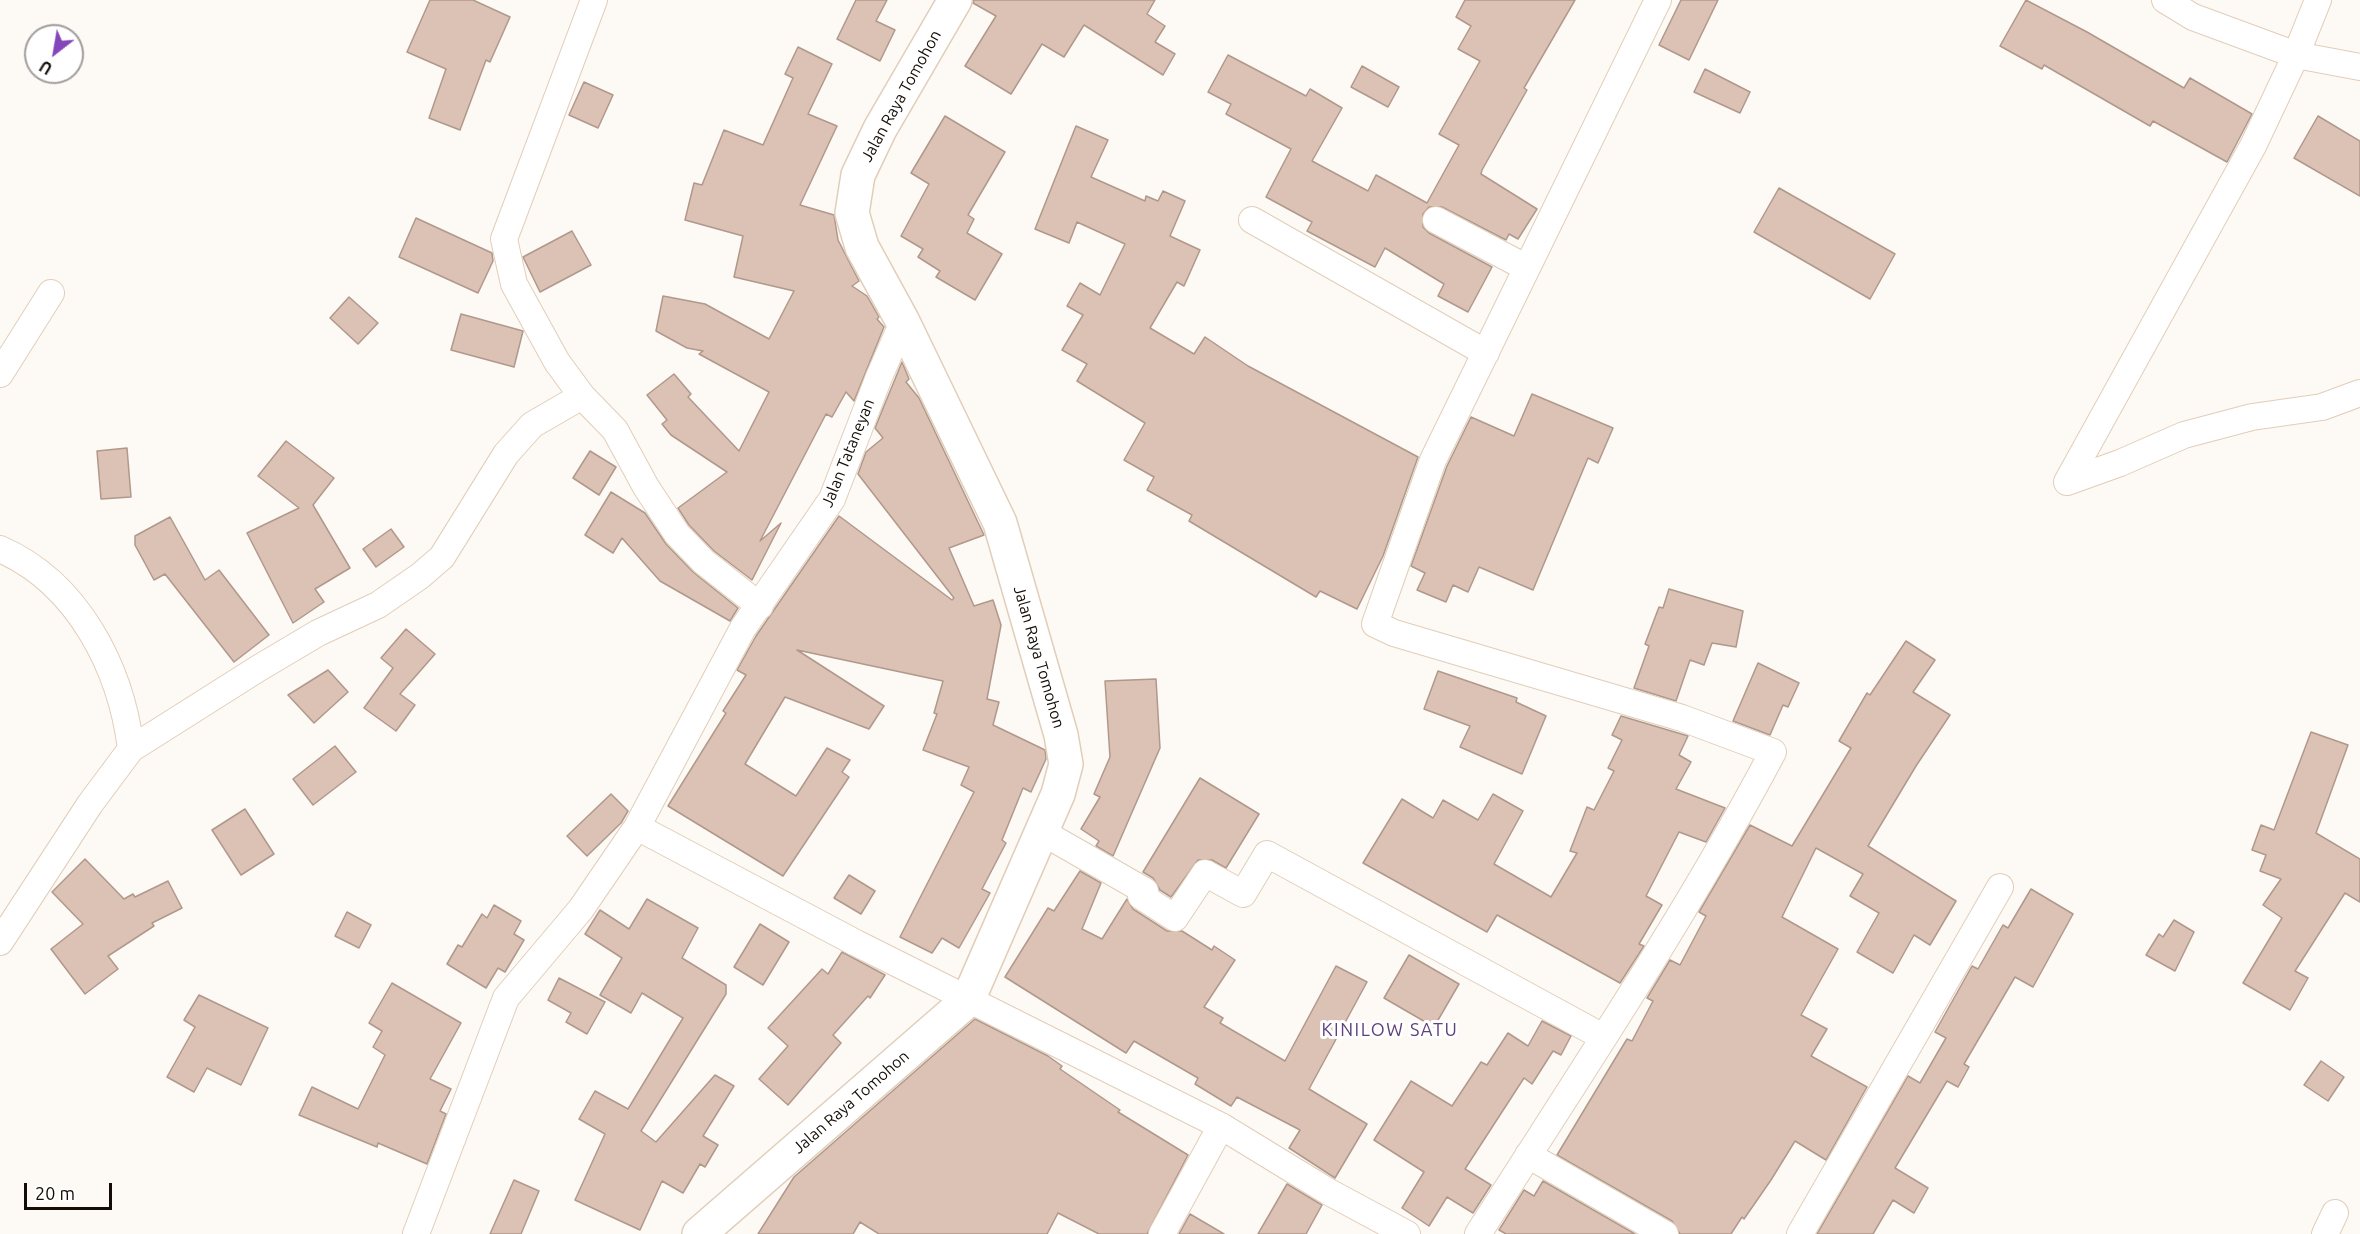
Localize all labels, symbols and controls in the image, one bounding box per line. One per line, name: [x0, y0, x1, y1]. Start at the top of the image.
north arrow: [24, 24, 84, 84]
street label: Jalan Raya Tomohon: [857, 27, 945, 165]
text: U: [36, 57, 55, 78]
street label: Jalan Tataneyan: [817, 396, 879, 510]
street label: Jalan Raya Tomohon: [1009, 584, 1069, 730]
district label: KINILOW SATU: [1322, 1019, 1458, 1041]
street label: Jalan Raya Tomohon: [789, 1046, 913, 1158]
scale bar: [27, 1171, 116, 1209]
text: 20 m: [35, 1183, 75, 1203]

